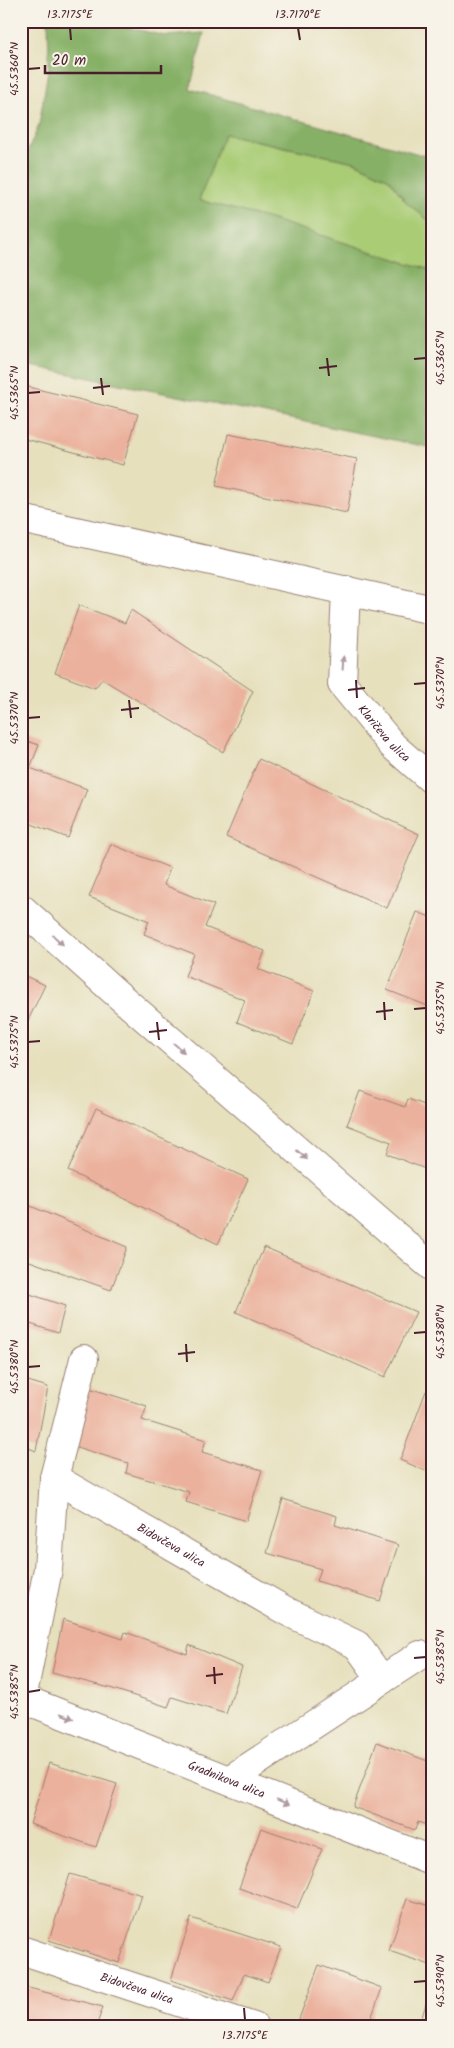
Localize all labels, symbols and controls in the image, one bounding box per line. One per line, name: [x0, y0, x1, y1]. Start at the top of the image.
text: 13.7175°E: [47, 5, 94, 24]
text: 13.7170°E: [275, 5, 322, 24]
text: 45.5360°N: [5, 42, 24, 96]
scale bar: [45, 42, 161, 74]
text: 20 m: [52, 49, 86, 73]
text: 45.5365°N: [431, 331, 450, 385]
text: 45.5365°N: [5, 366, 24, 420]
one-way arrow: [340, 655, 348, 671]
text: 45.5370°N: [431, 657, 450, 709]
text: 45.5370°N: [5, 692, 24, 744]
street label: Klaričeva ulica: [353, 701, 415, 767]
one-way arrow: [51, 935, 64, 946]
text: 45.5375°N: [431, 981, 450, 1035]
text: 45.5375°N: [5, 1015, 24, 1069]
one-way arrow: [173, 1042, 185, 1054]
one-way arrow: [295, 1149, 308, 1160]
text: 45.5380°N: [431, 1305, 450, 1359]
text: 45.5380°N: [5, 1340, 24, 1394]
street label: Bidovčeva ulica: [133, 1518, 209, 1573]
text: 45.5385°N: [431, 1629, 450, 1685]
text: 45.5385°N: [5, 1664, 24, 1720]
one-way arrow: [59, 1713, 74, 1720]
street label: Gradnikova ulica: [185, 1756, 268, 1804]
one-way arrow: [276, 1798, 291, 1806]
text: 45.5390°N: [431, 1954, 450, 2008]
street label: Bidovčeva ulica: [98, 1968, 176, 2010]
text: 13.7175°E: [222, 2026, 269, 2045]

